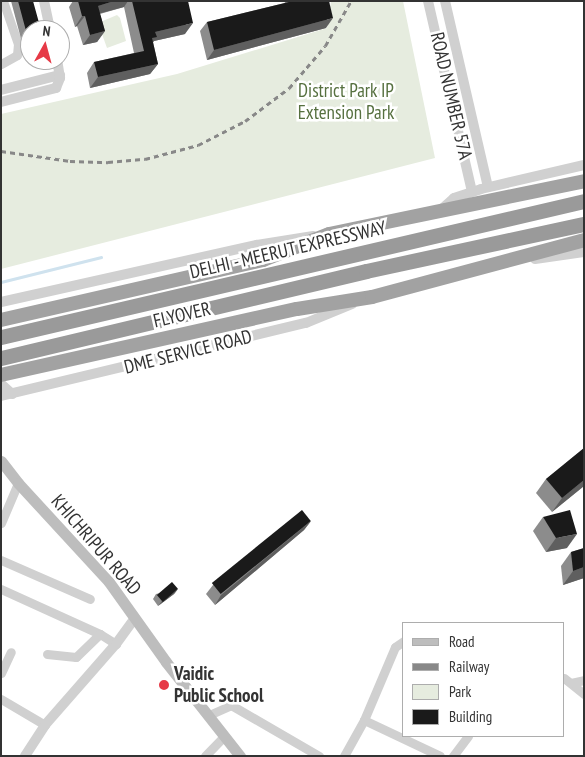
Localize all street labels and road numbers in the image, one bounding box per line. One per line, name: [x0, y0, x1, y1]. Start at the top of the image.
street label: ROAD NUMBER 57A: [425, 30, 477, 162]
street label: DELHI - MEERUT EXPRESSWAY: [187, 216, 389, 284]
street label: FLYOVER: [151, 297, 213, 333]
street label: DME SERVICE ROAD: [122, 325, 254, 379]
street label: KHICHRIPUR ROAD: [46, 490, 146, 600]

